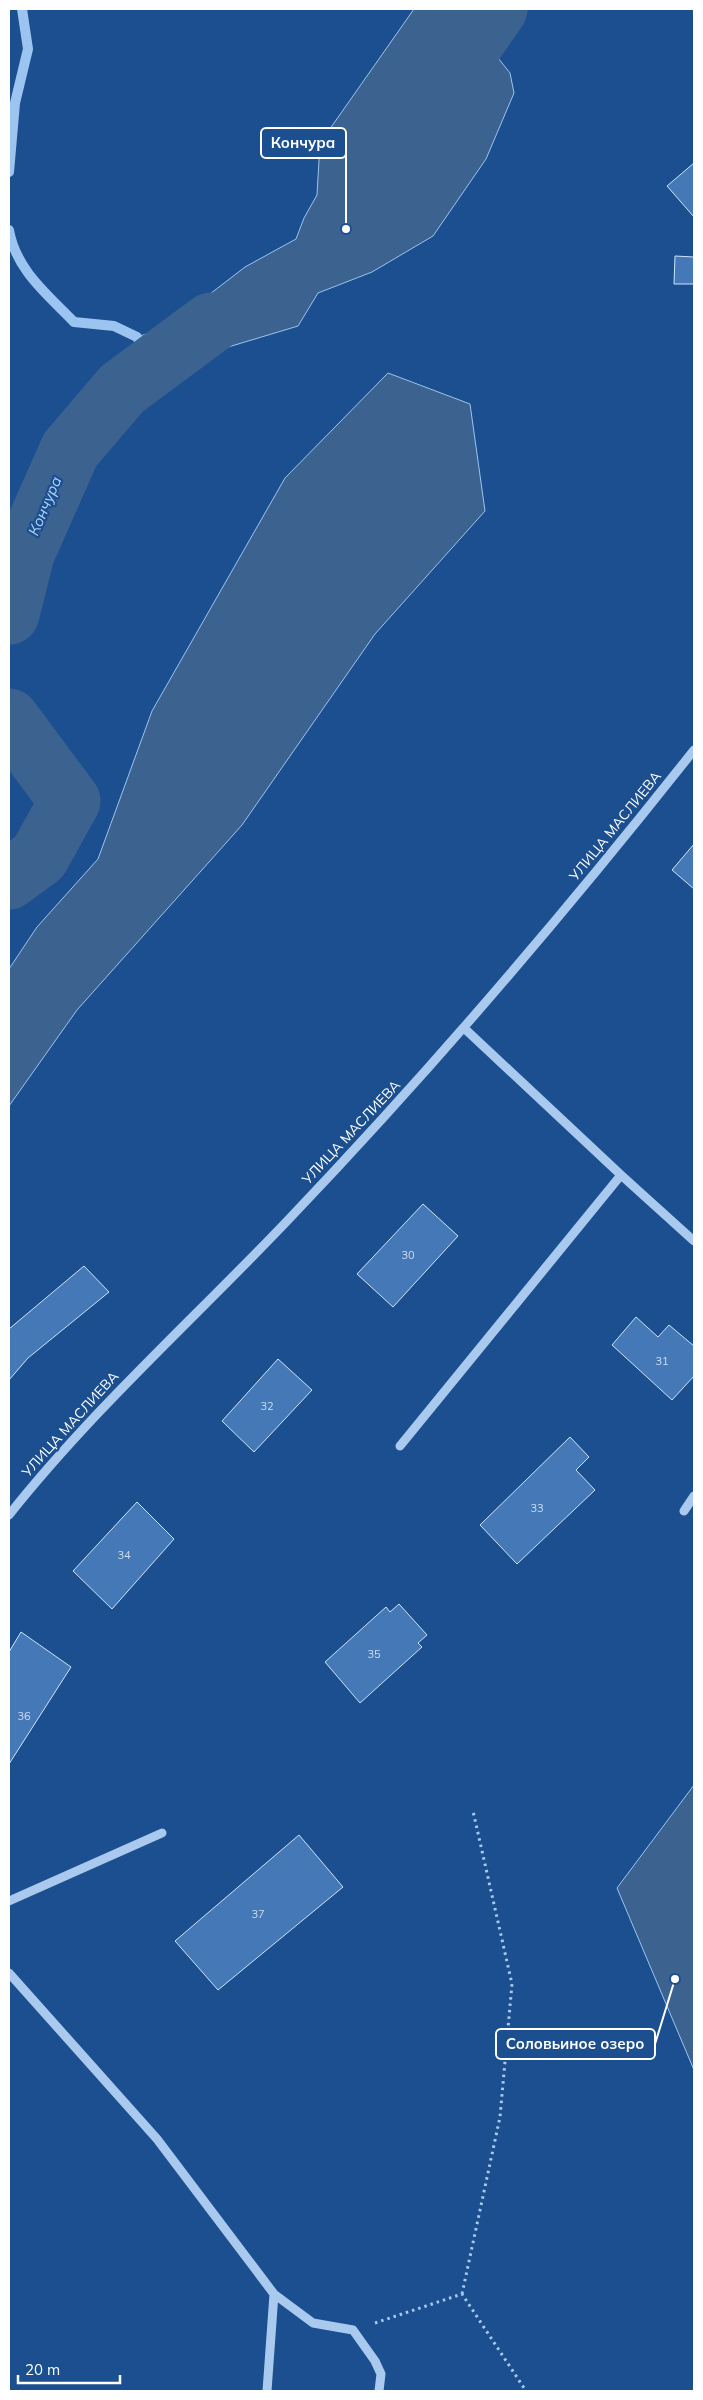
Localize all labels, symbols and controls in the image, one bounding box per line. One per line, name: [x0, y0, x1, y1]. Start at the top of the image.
callout: Кончура: [261, 128, 346, 158]
text: Кончура: [271, 133, 335, 152]
water label: Кончура: [24, 473, 65, 538]
street label: УЛИЦА МАСЛИЕВА: [565, 767, 665, 885]
street label: УЛИЦА МАСЛИЕВА: [297, 1076, 404, 1189]
house number: 30: [401, 1248, 415, 1262]
house number: 31: [655, 1354, 669, 1368]
street label: УЛИЦА МАСЛИЕВА: [17, 1367, 123, 1481]
house number: 32: [260, 1399, 274, 1413]
house number: 33: [530, 1501, 544, 1515]
house number: 34: [117, 1548, 131, 1562]
house number: 35: [367, 1647, 381, 1661]
house number: 36: [17, 1709, 31, 1723]
house number: 37: [251, 1907, 265, 1921]
callout: Соловьиное озеро: [496, 2029, 655, 2059]
text: Соловьиное озеро: [506, 2034, 644, 2053]
scale bar: [18, 2352, 120, 2384]
text: 20 m: [25, 2360, 60, 2379]

